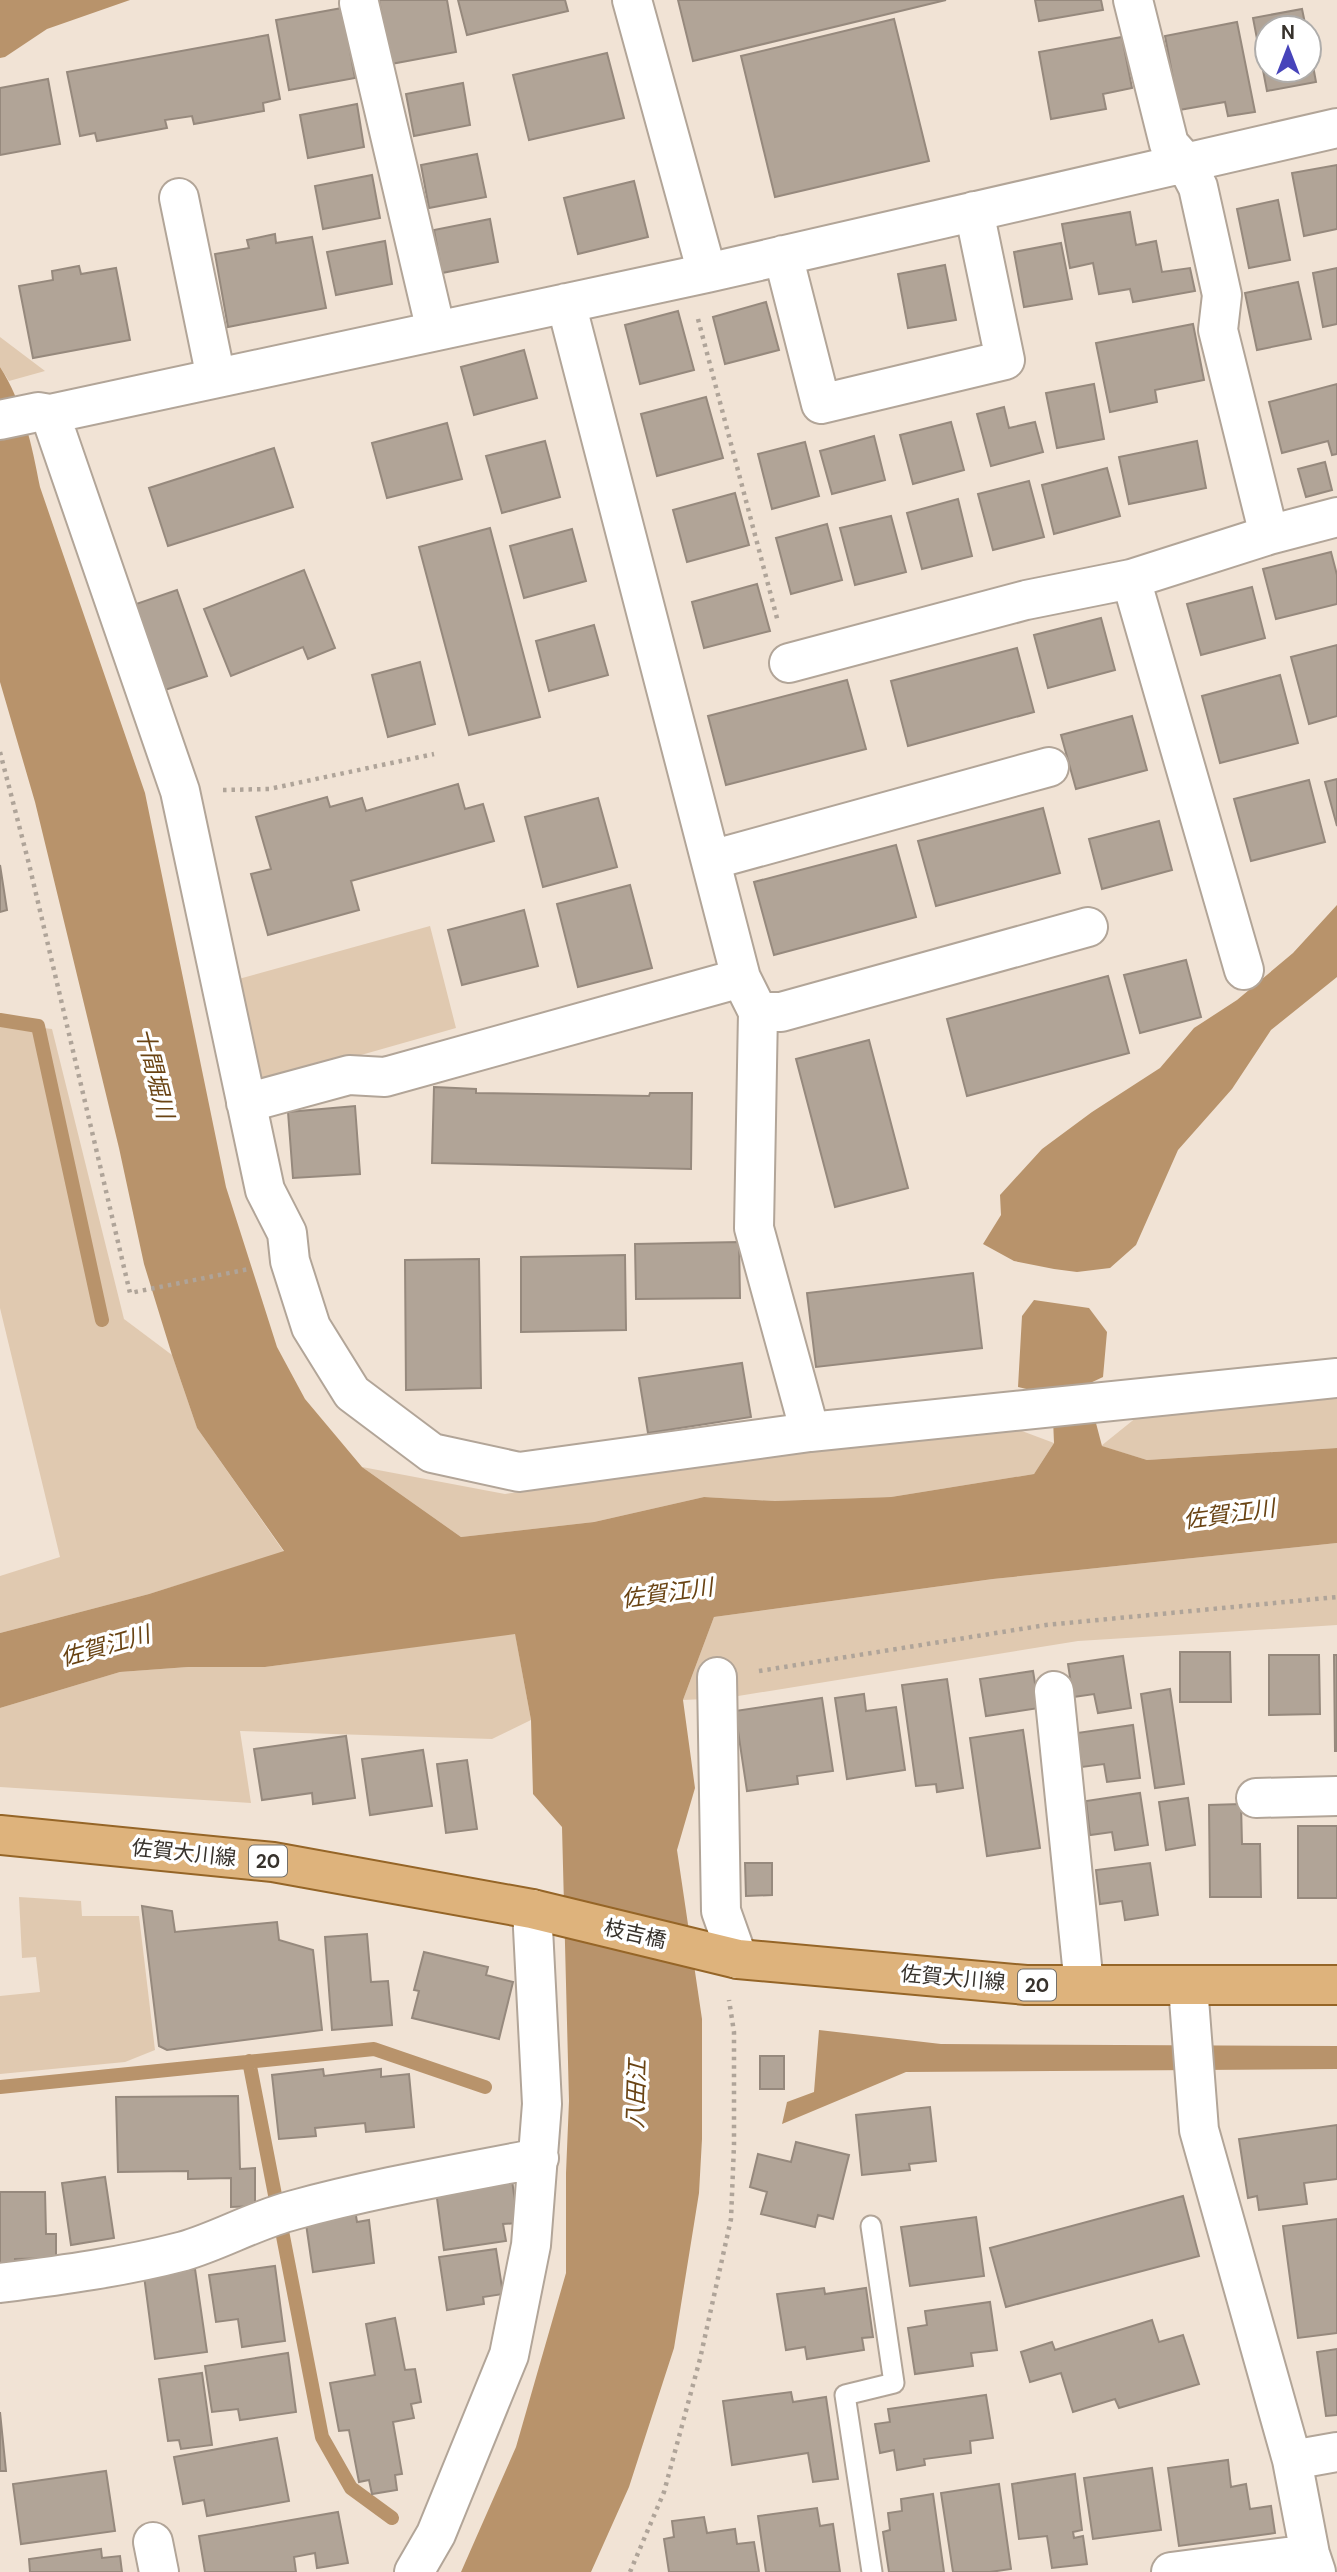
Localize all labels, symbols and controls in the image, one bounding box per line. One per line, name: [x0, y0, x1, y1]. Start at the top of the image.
north arrow: [1253, 14, 1323, 84]
text: N: [1281, 20, 1295, 45]
water label: 十間堀川: [129, 1025, 181, 1124]
water label: 佐賀江川: [1181, 1492, 1280, 1535]
water label: 佐賀江川: [619, 1571, 718, 1614]
water label: 佐賀江川: [57, 1618, 156, 1673]
street label: 佐賀大川線: [130, 1834, 238, 1872]
road number: 20: [249, 1845, 287, 1876]
street label: 枝吉橋: [601, 1913, 669, 1955]
street label: 佐賀大川線: [899, 1959, 1007, 1997]
road number: 20: [1018, 1969, 1056, 2000]
water label: 八田江: [620, 2056, 652, 2129]

